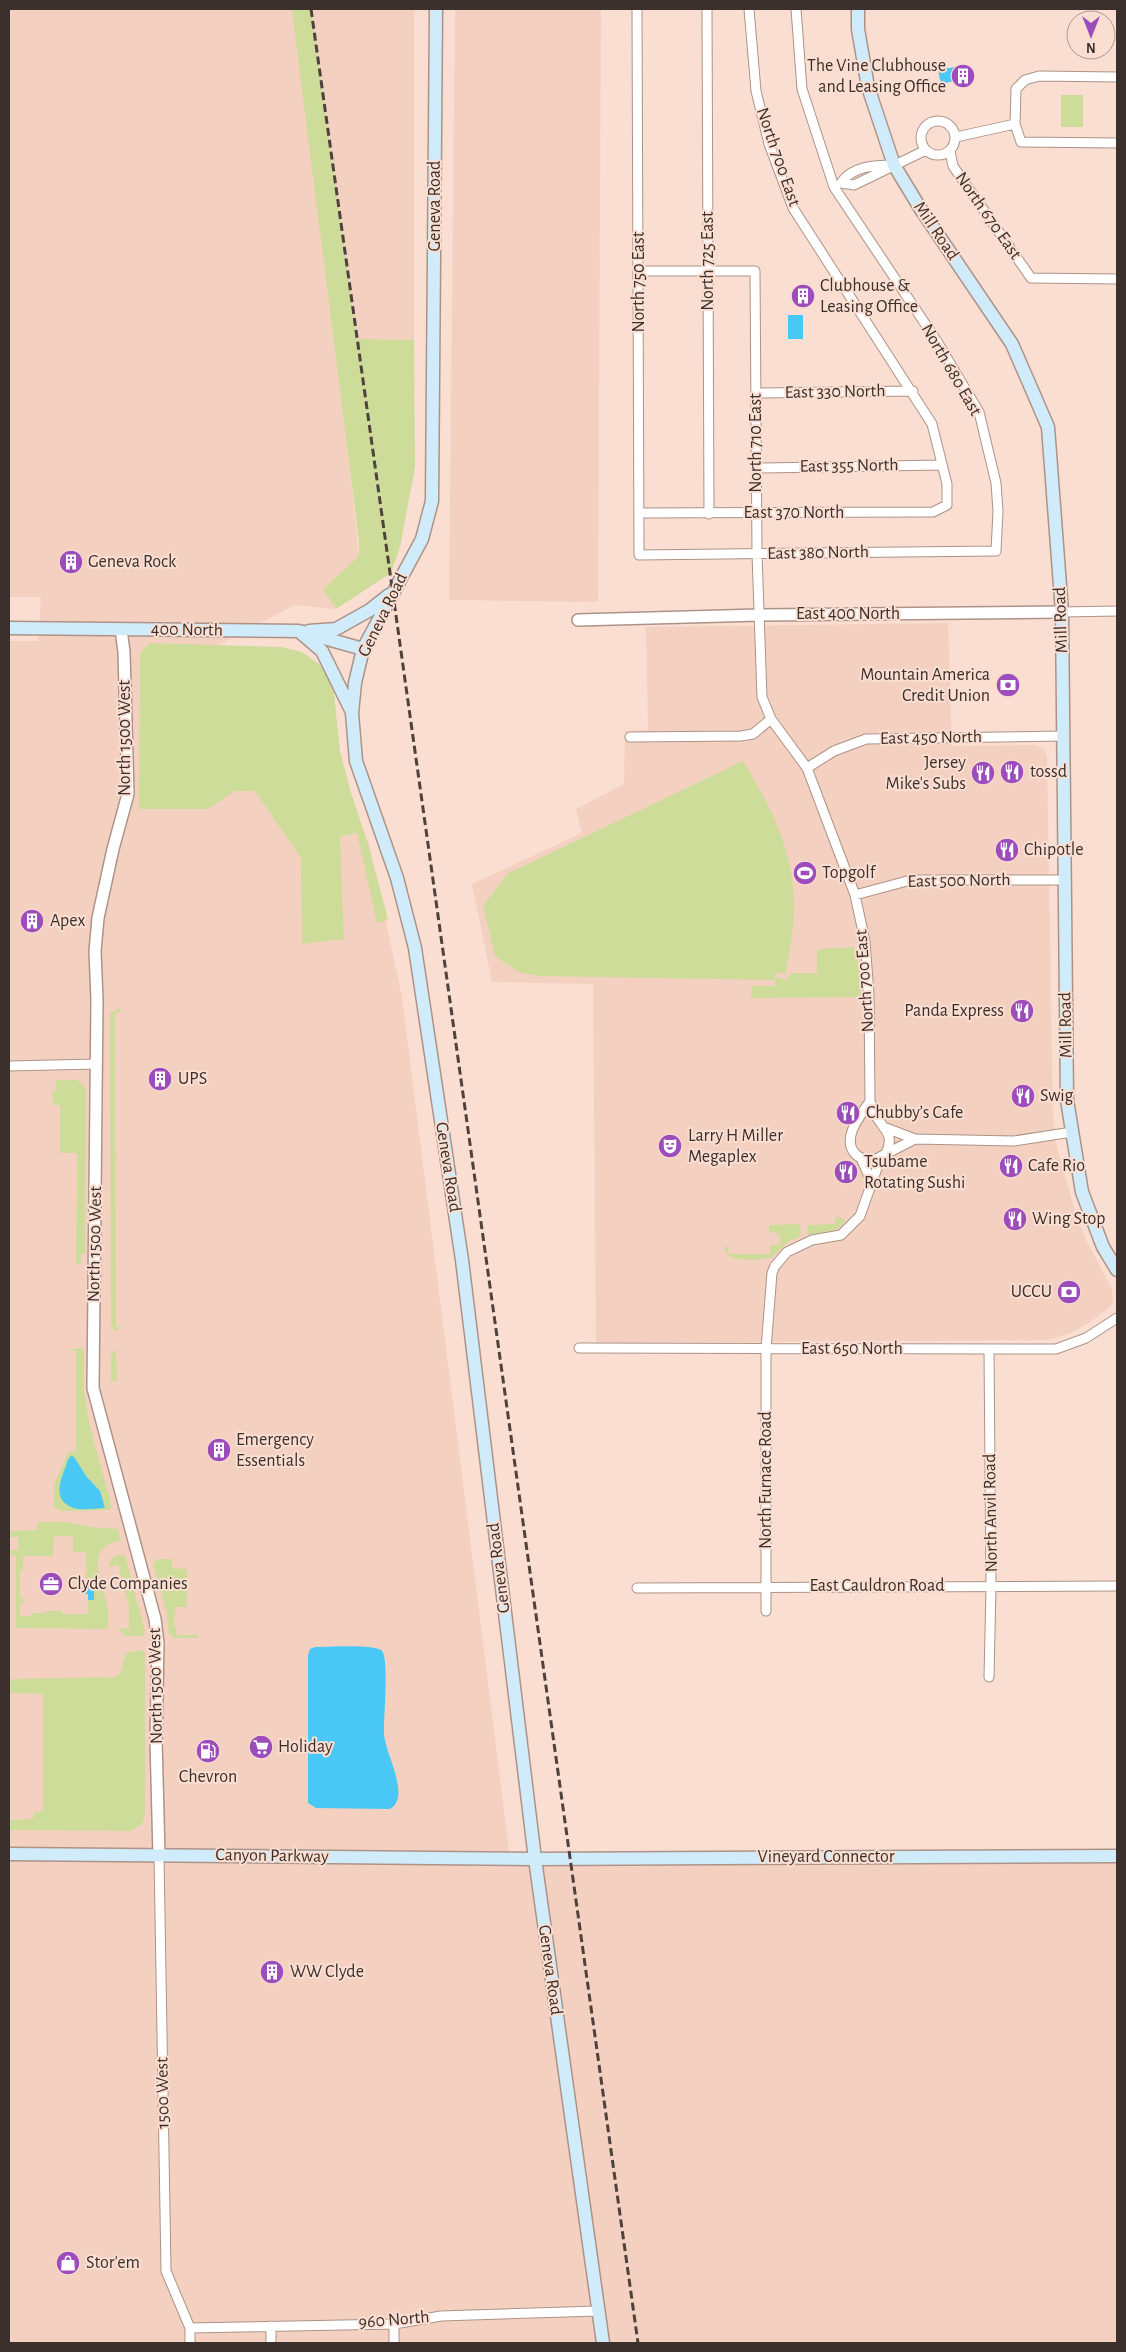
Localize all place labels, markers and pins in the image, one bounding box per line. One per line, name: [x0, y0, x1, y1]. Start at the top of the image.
place label: The Vine Clubhouse and Leasing Office: [807, 57, 946, 96]
building icon: The Vine Clubhouse and Leasing Office: [950, 63, 976, 89]
place label: Clubhouse & Leasing Office: [820, 277, 918, 316]
building icon: Clubhouse & Leasing Office: [790, 283, 816, 309]
building icon: Geneva Rock: [58, 549, 84, 575]
place label: Geneva Rock: [88, 553, 177, 571]
place label: Mountain America Credit Union: [860, 666, 990, 705]
bank icon: Mountain America Credit Union: [995, 672, 1021, 698]
place label: Jersey Mike's Subs: [885, 754, 966, 793]
restaurant icon: tossd: [999, 759, 1025, 785]
restaurant icon: Jersey Mike's Subs: [970, 760, 996, 786]
place label: tossd: [1030, 763, 1067, 781]
restaurant icon: Chipotle: [994, 837, 1020, 863]
place label: Chipotle: [1024, 841, 1084, 859]
sports icon: Topgolf: [792, 860, 818, 886]
place label: Topgolf: [822, 864, 877, 882]
building icon: Apex: [19, 908, 45, 934]
place label: Apex: [50, 912, 86, 930]
restaurant icon: Panda Express: [1009, 998, 1035, 1024]
place label: Panda Express: [904, 1002, 1004, 1020]
building icon: UPS: [147, 1066, 173, 1092]
place label: UPS: [178, 1070, 207, 1088]
restaurant icon: Swig: [1010, 1083, 1036, 1109]
place label: Swig: [1040, 1087, 1074, 1105]
restaurant icon: Chubby’s Cafe: [835, 1100, 861, 1126]
place label: Chubby’s Cafe: [866, 1104, 963, 1122]
place label: Larry H Miller Megaplex: [688, 1127, 783, 1166]
theatre icon: Larry H Miller Megaplex: [657, 1133, 683, 1159]
place label: Tsubame Rotating Sushi: [864, 1153, 965, 1192]
restaurant icon: Cafe Rio: [998, 1153, 1024, 1179]
place label: Cafe Rio: [1028, 1157, 1085, 1175]
restaurant icon: Tsubame Rotating Sushi: [833, 1159, 859, 1185]
restaurant icon: Wing Stop: [1002, 1206, 1028, 1232]
place label: Wing Stop: [1032, 1210, 1105, 1228]
bank icon: UCCU: [1056, 1279, 1082, 1305]
place label: UCCU: [1011, 1283, 1052, 1301]
place label: Emergency Essentials: [236, 1431, 314, 1470]
building icon: Emergency Essentials: [206, 1437, 232, 1463]
office icon: Clyde Companies: [38, 1571, 64, 1597]
place label: Clyde Companies: [68, 1575, 188, 1593]
supermarket icon: Holiday: [248, 1734, 274, 1760]
fuel station icon: Chevron: [195, 1738, 221, 1764]
place label: Holiday: [278, 1738, 333, 1756]
place label: Chevron: [179, 1768, 237, 1786]
building icon: WW Clyde: [259, 1959, 285, 1985]
place label: WW Clyde: [290, 1963, 364, 1981]
shop icon: Stor'em: [55, 2250, 81, 2276]
place label: Stor'em: [86, 2254, 140, 2272]

